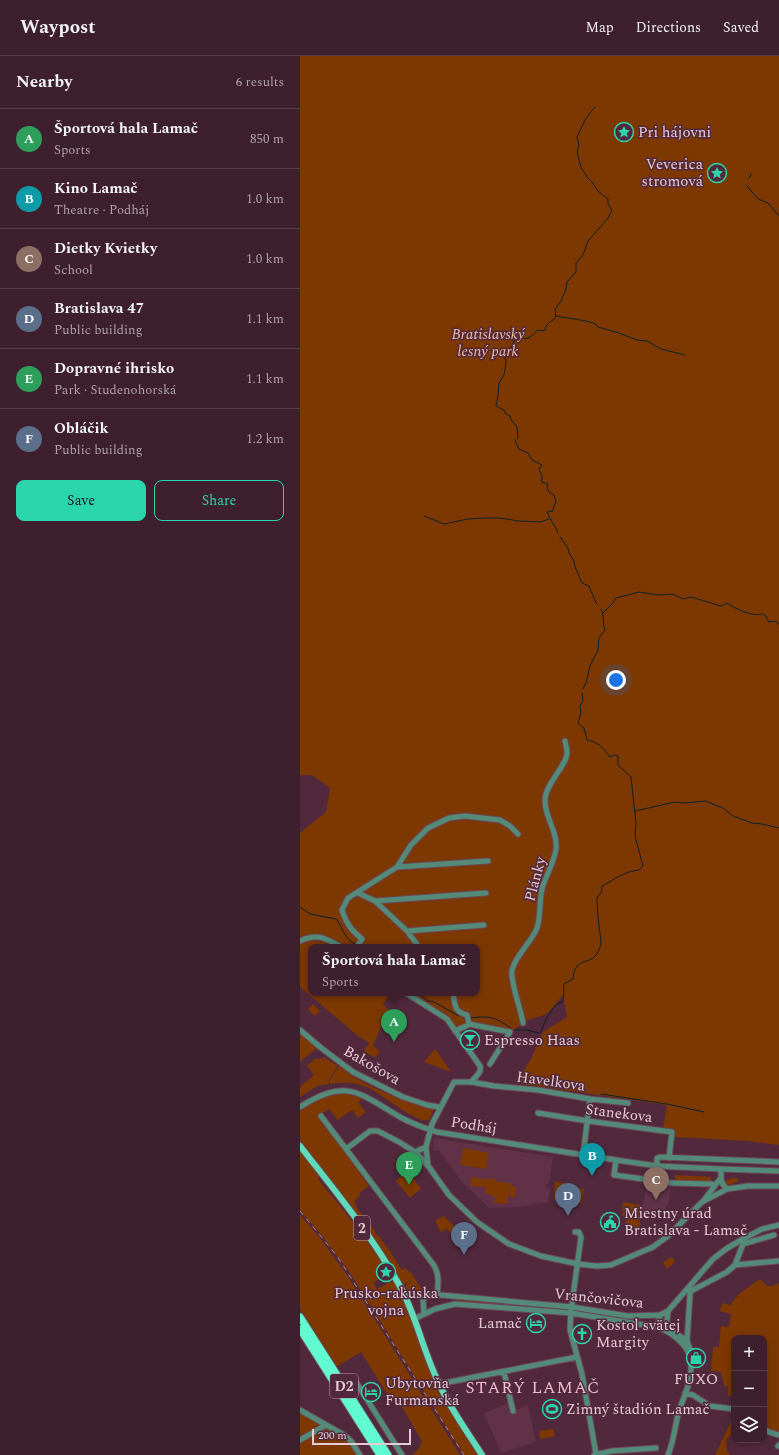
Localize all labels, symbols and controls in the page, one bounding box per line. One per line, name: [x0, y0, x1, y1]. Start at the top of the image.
text: Waypost: [20, 13, 96, 42]
text: Map: [586, 17, 614, 38]
text: Directions: [636, 17, 701, 38]
text: Saved: [723, 17, 759, 38]
text: Nearby: [16, 69, 72, 95]
text: 6 results: [236, 72, 284, 92]
text: Športová hala Lamač: [54, 117, 198, 140]
place icon: Pri hájovni: [613, 121, 635, 143]
place label: Pri hájovni: [638, 121, 711, 144]
text: A: [24, 129, 34, 149]
text: 850 m: [250, 129, 284, 149]
text: Sports: [54, 140, 91, 160]
place label: Veverica stromová: [642, 153, 704, 193]
place icon: Veverica stromová: [706, 162, 728, 184]
text: Kino Lamač: [54, 177, 138, 200]
text: B: [24, 189, 34, 209]
text: 1.0 km: [246, 189, 284, 209]
text: Theatre · Podháj: [54, 200, 149, 220]
text: Dietky Kvietky: [54, 237, 157, 260]
text: C: [24, 249, 34, 269]
text: 1.0 km: [246, 249, 284, 269]
text: School: [54, 260, 93, 280]
text: Bratislava 47: [54, 297, 144, 320]
text: D: [24, 309, 34, 329]
text: 1.1 km: [246, 309, 284, 329]
text: Public building: [54, 320, 143, 340]
park label: Bratislavský lesný park: [451, 323, 526, 363]
text: Dopravné ihrisko: [54, 357, 174, 380]
text: E: [25, 369, 33, 389]
text: 1.1 km: [246, 369, 284, 389]
text: Park · Studenohorská: [54, 380, 176, 400]
text: Obláčik: [54, 417, 108, 440]
text: F: [25, 429, 33, 449]
text: 1.2 km: [246, 429, 284, 449]
text: Public building: [54, 440, 143, 460]
button: Save: [16, 480, 146, 521]
button: Share: [154, 480, 284, 521]
your location: [606, 670, 626, 690]
street label: Plánky: [518, 853, 553, 904]
popup: [308, 944, 480, 996]
text: Športová hala Lamač: [322, 949, 466, 972]
text: Sports: [322, 972, 359, 992]
pin: A: [381, 1009, 407, 1042]
bar icon: Espresso Haas: [459, 1029, 481, 1051]
place label: Espresso Haas: [484, 1029, 580, 1052]
street label: Bakošova: [339, 1040, 405, 1091]
street label: Havelkova: [515, 1065, 587, 1098]
street label: Stanekova: [584, 1098, 654, 1129]
street label: Podháj: [449, 1110, 499, 1140]
pin: B: [579, 1143, 605, 1176]
pin: E: [396, 1152, 422, 1185]
pin: C: [643, 1167, 669, 1200]
pin: D: [555, 1183, 581, 1216]
place label: Miestny úrad Bratislava - Lamač: [624, 1202, 747, 1242]
public building icon: Miestny úrad Bratislava - Lamač: [599, 1211, 621, 1233]
road number: 2: [354, 1216, 370, 1240]
pin: F: [451, 1222, 477, 1255]
place icon: Prusko-rakúska vojna: [375, 1261, 397, 1283]
place label: Prusko-rakúska vojna: [334, 1282, 439, 1322]
street label: Vrančovičova: [553, 1282, 645, 1315]
place label: Lamač: [478, 1312, 522, 1335]
hotel icon: Lamač: [525, 1312, 547, 1334]
place label: Kostol svätej Margity: [596, 1314, 681, 1354]
church icon: Kostol svätej Margity: [571, 1323, 593, 1345]
map controls: [731, 1335, 767, 1443]
button: +: [731, 1335, 767, 1371]
shop icon: FUXO: [685, 1347, 707, 1369]
place label: FUXO: [674, 1368, 718, 1391]
button: −: [731, 1371, 767, 1407]
place label: Ubytovňa Furmanská: [385, 1372, 460, 1412]
road number: D2: [330, 1374, 358, 1398]
district label: STARÝ LAMAČ: [466, 1375, 600, 1401]
hotel icon: Ubytovňa Furmanská: [360, 1381, 382, 1403]
sports icon: Zimný štadión Lamač: [541, 1398, 563, 1420]
place label: Zimný štadión Lamač: [566, 1398, 710, 1421]
button: layers: [731, 1407, 767, 1443]
scale bar: [312, 1427, 411, 1446]
text: 200 m: [318, 1427, 347, 1444]

